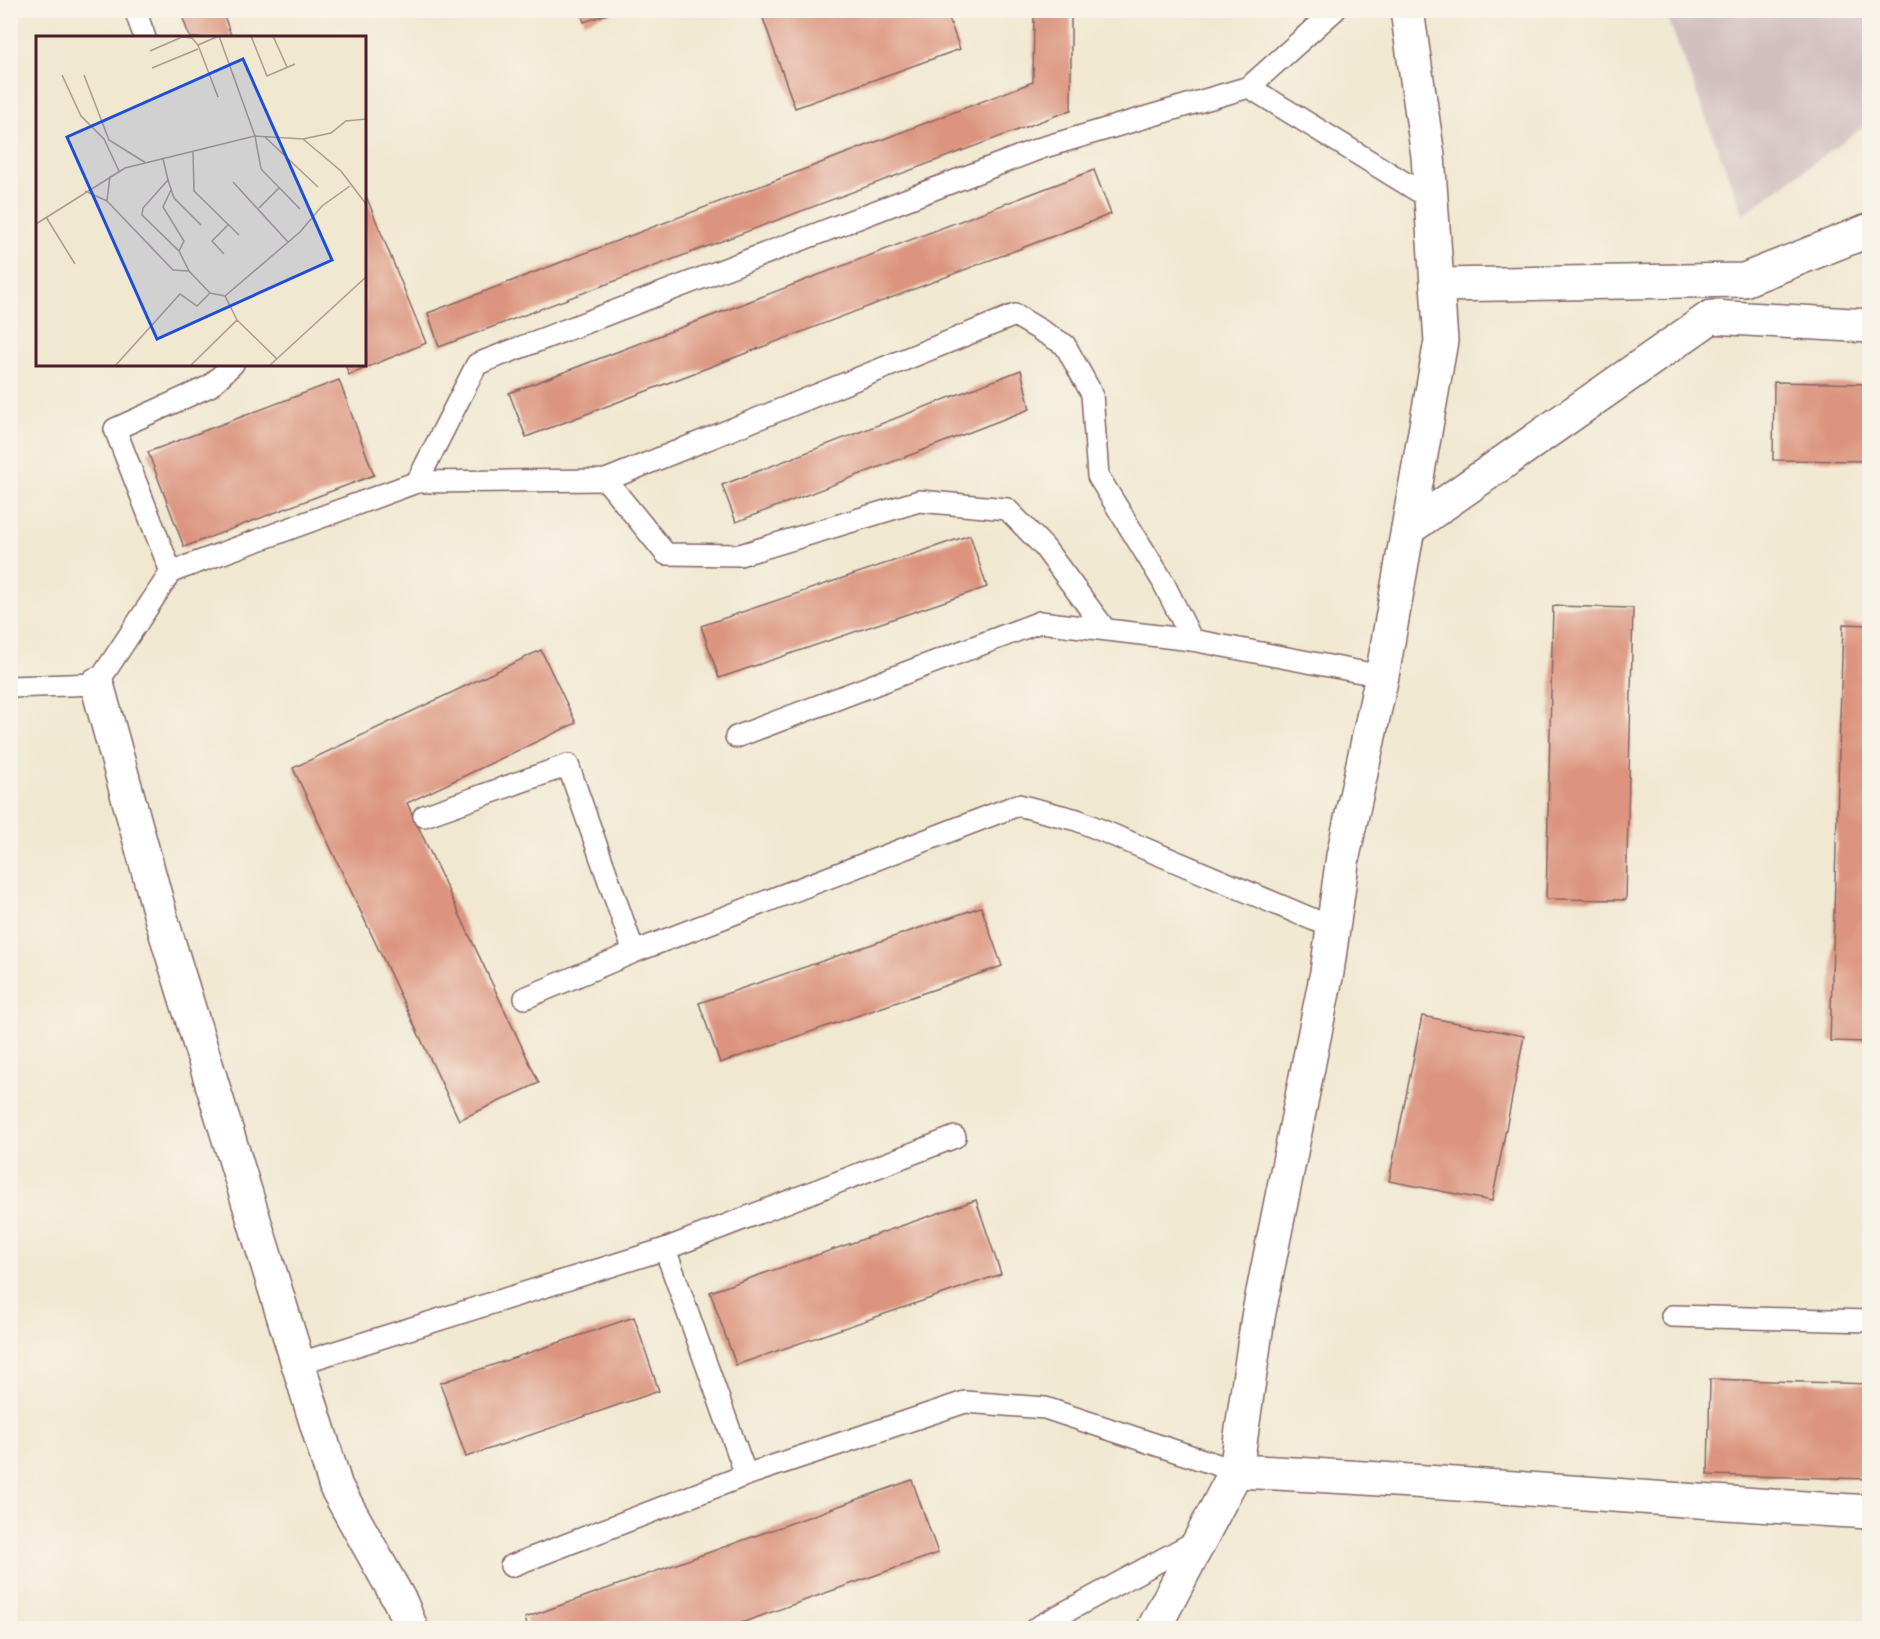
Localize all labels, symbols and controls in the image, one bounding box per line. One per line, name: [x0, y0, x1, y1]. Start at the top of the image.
inset map: [36, 36, 366, 366]

